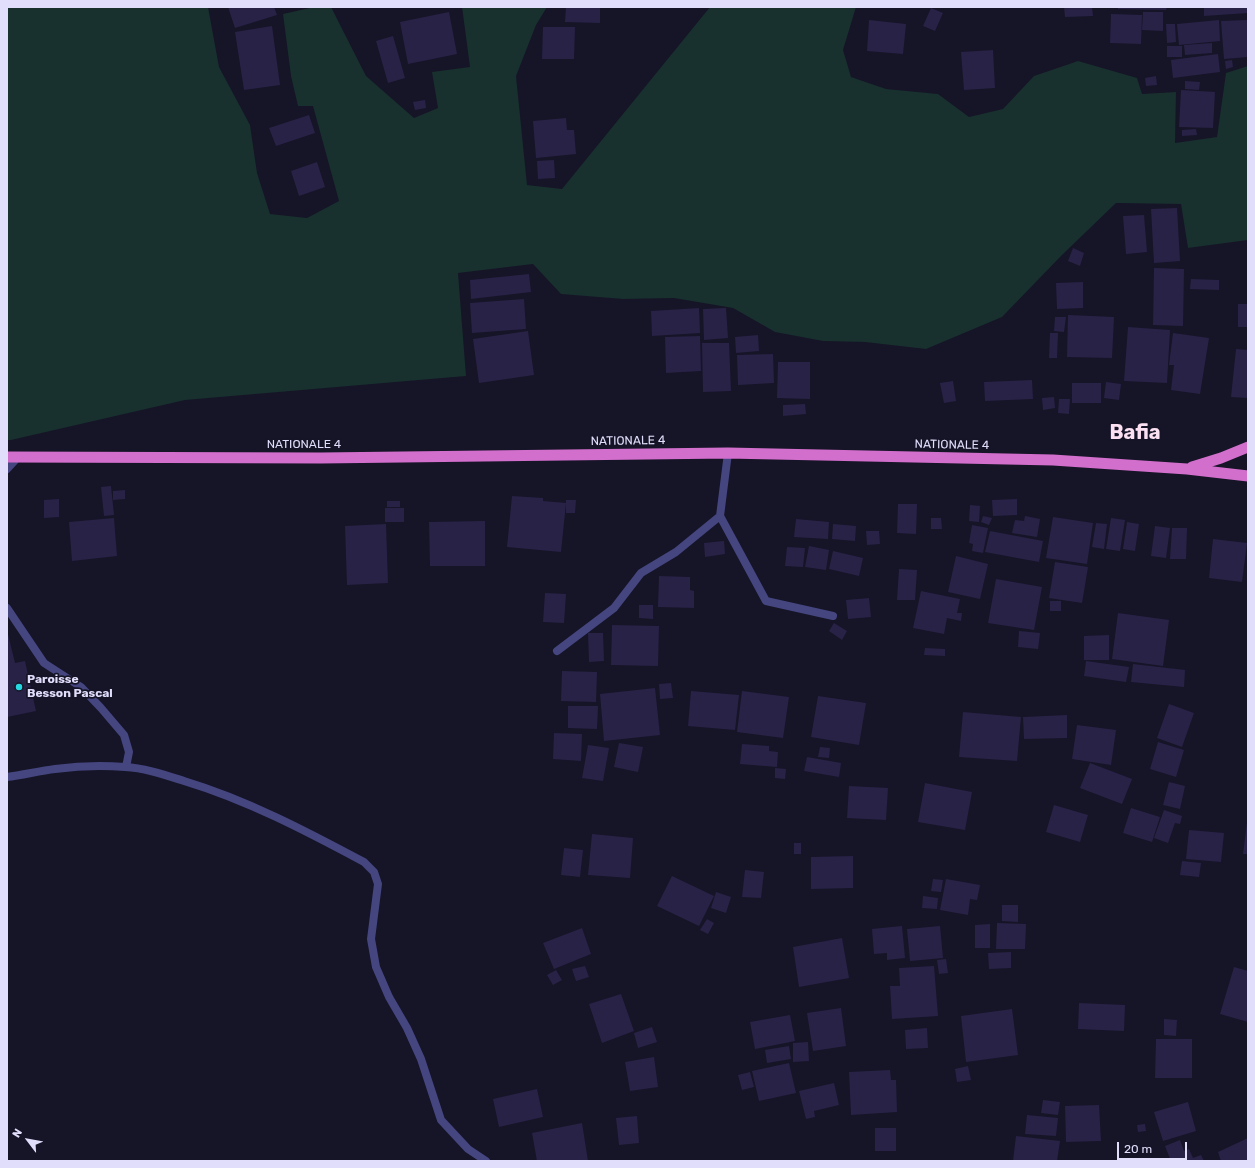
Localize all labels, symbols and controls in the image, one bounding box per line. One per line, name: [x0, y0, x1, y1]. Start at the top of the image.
district label: Bafia: [1109, 421, 1161, 445]
street label: NATIONALE 4: [591, 433, 665, 449]
street label: NATIONALE 4: [915, 437, 989, 453]
street label: NATIONALE 4: [267, 438, 341, 452]
place label: Paroisse Besson Pascal: [27, 673, 113, 701]
marker: Paroisse Besson Pascal: [14, 682, 24, 692]
north arrow: [8, 1120, 48, 1160]
text: N: [10, 1127, 25, 1140]
scale bar: [1119, 1134, 1189, 1160]
text: 20 m: [1124, 1142, 1152, 1156]

